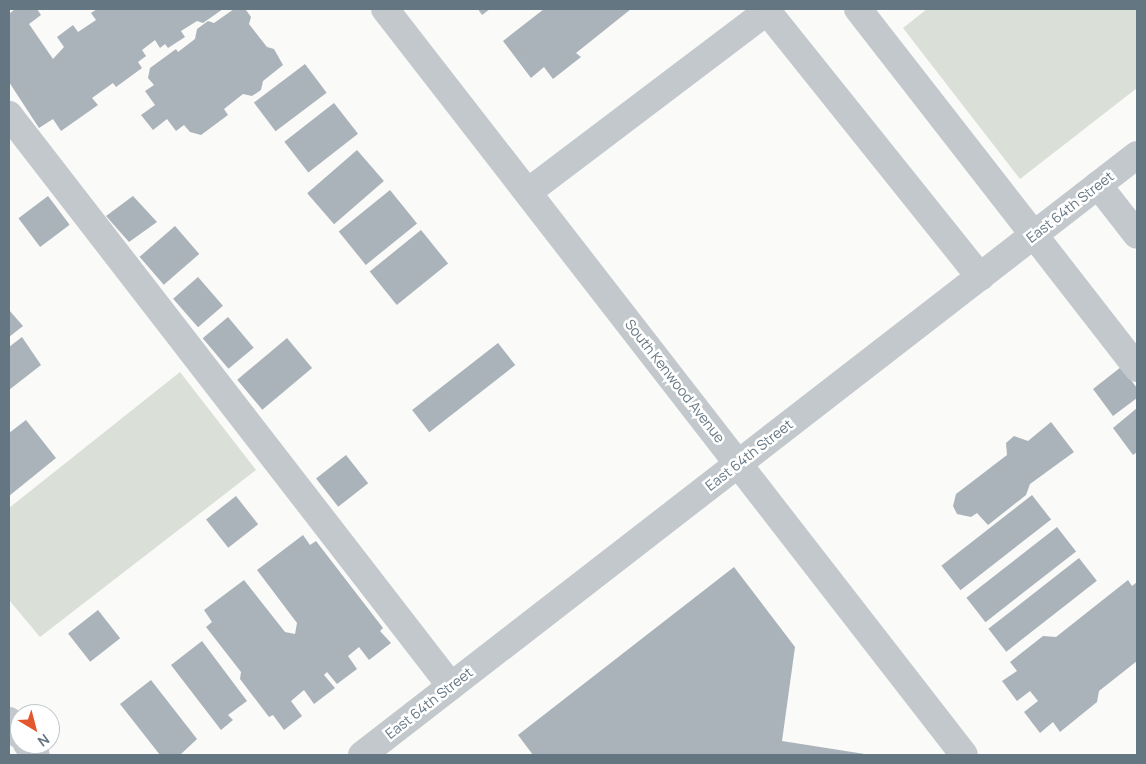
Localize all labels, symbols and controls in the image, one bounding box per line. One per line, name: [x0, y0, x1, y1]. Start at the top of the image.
street label: East 64th Street: [1023, 168, 1117, 246]
street label: South Kenwood Avenue: [622, 316, 728, 446]
street label: East 64th Street: [702, 416, 796, 494]
street label: East 64th Street: [382, 664, 476, 742]
north arrow: [10, 704, 60, 754]
text: N: [34, 730, 53, 751]

